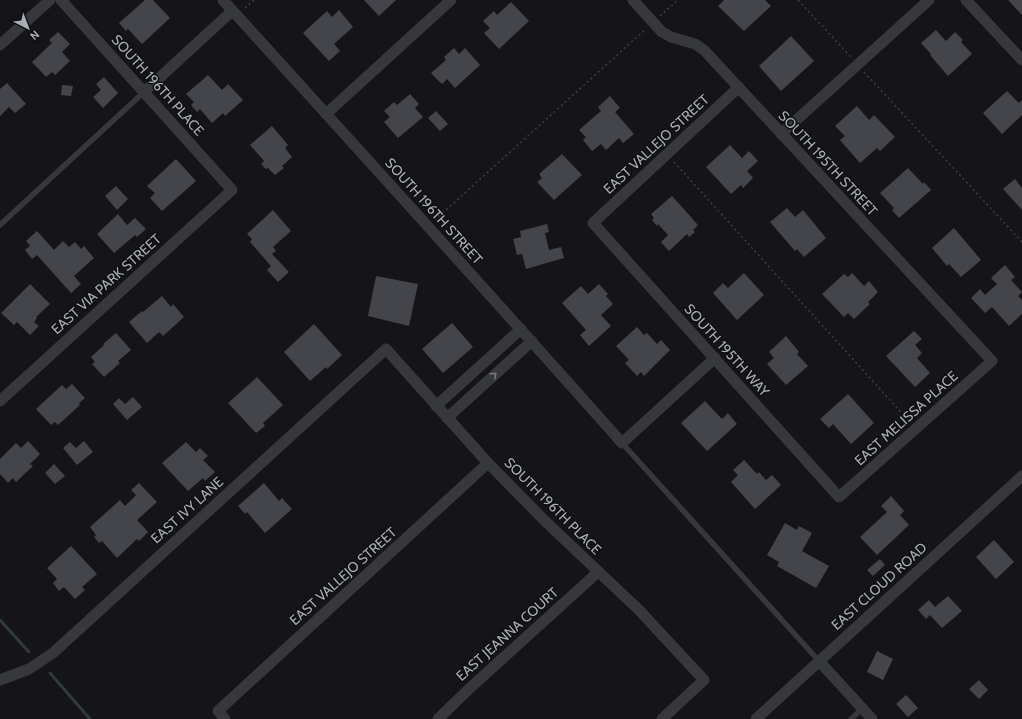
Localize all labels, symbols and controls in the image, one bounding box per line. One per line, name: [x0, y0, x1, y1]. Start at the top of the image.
north arrow: [8, 8, 48, 48]
text: N: [27, 28, 42, 43]
street label: SOUTH 196TH PLACE: [108, 31, 208, 140]
street label: EAST VALLEJO STREET: [599, 90, 713, 198]
street label: SOUTH 195TH STREET: [775, 107, 882, 220]
street label: SOUTH 196TH STREET: [381, 154, 487, 268]
street label: EAST VIA PARK STREET: [47, 230, 165, 338]
street label: SOUTH 195TH WAY: [681, 300, 774, 401]
street label: EAST MELISSA PLACE: [851, 367, 962, 469]
one-way arrow: [489, 373, 497, 380]
street label: SOUTH 196TH PLACE: [501, 454, 606, 559]
street label: EAST IVY LANE: [147, 473, 227, 547]
street label: EAST VALLEJO STREET: [286, 523, 401, 629]
street label: EAST CLOUD ROAD: [827, 538, 931, 634]
street label: EAST JEANNA COURT: [452, 583, 562, 685]

